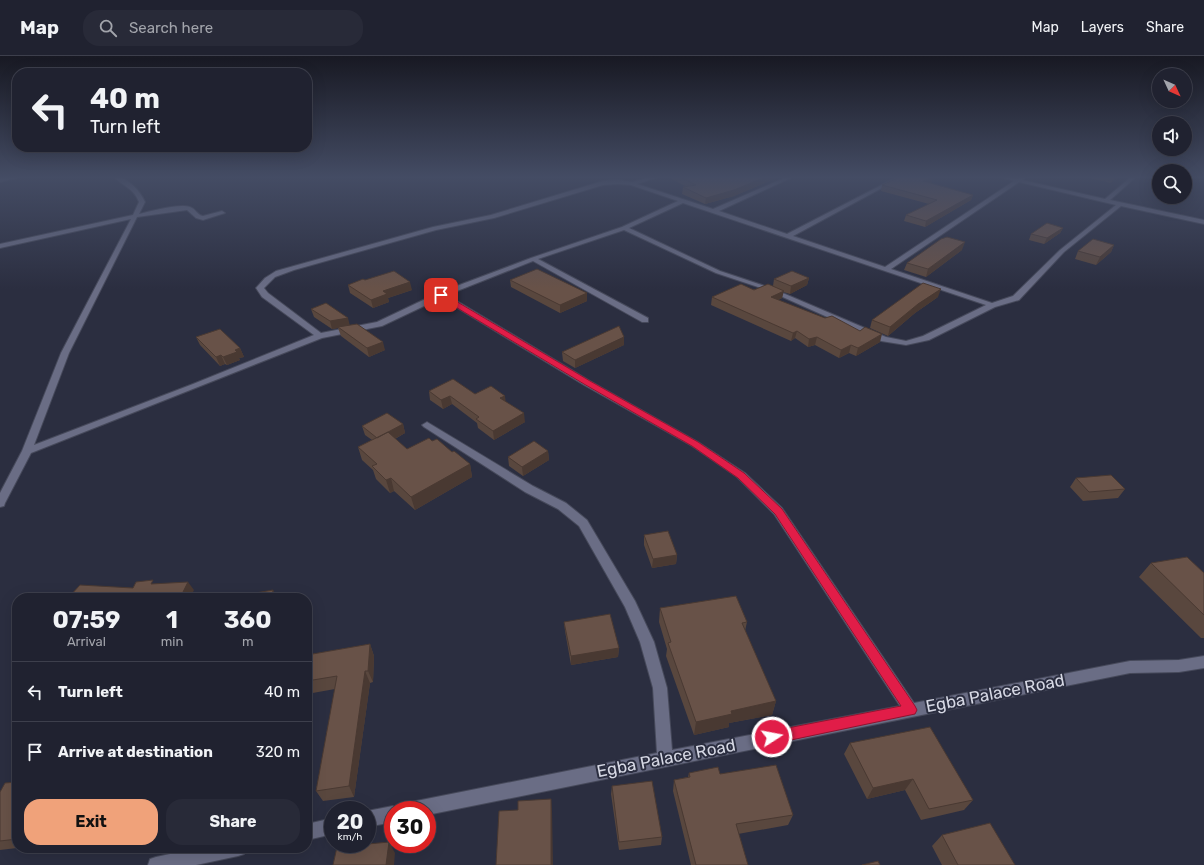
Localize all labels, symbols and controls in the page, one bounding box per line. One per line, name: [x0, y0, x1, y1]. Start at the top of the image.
search box: [83, 10, 363, 46]
text: Map: [20, 16, 59, 39]
icon: search: [97, 17, 119, 39]
text: Search here: [129, 19, 213, 37]
text: Map: [1032, 19, 1059, 36]
text: Layers: [1081, 19, 1124, 36]
text: Share: [1146, 19, 1184, 36]
north arrow: [1152, 68, 1192, 108]
map controls: [1152, 68, 1192, 204]
text: 40 m: [90, 82, 160, 115]
icon: left: [24, 84, 76, 136]
text: Turn left: [90, 116, 160, 138]
button: sound: [1152, 116, 1192, 156]
button: search: [1152, 164, 1192, 204]
pin: [424, 278, 458, 312]
icon: arrive: [430, 284, 452, 306]
text: 07:59: [52, 606, 120, 634]
text: 1: [166, 606, 178, 634]
text: 360: [224, 606, 272, 634]
text: Arrival: [67, 634, 106, 649]
text: min: [161, 634, 183, 649]
text: m: [242, 634, 253, 649]
street label: Egba Palace Road: [924, 670, 1066, 716]
icon: left: [24, 681, 46, 703]
text: Turn left: [58, 683, 123, 701]
text: 40 m: [264, 683, 300, 701]
position arrow: [751, 716, 793, 758]
street label: Egba Palace Road: [595, 735, 737, 781]
icon: arrive: [24, 741, 46, 763]
text: Arrive at destination: [58, 743, 213, 761]
text: 320 m: [256, 743, 300, 761]
button: Exit: [24, 799, 158, 845]
button: Share: [166, 799, 300, 845]
speed limit sign: 30: [384, 801, 436, 853]
text: 20: [337, 810, 363, 834]
text: km/h: [338, 831, 362, 843]

